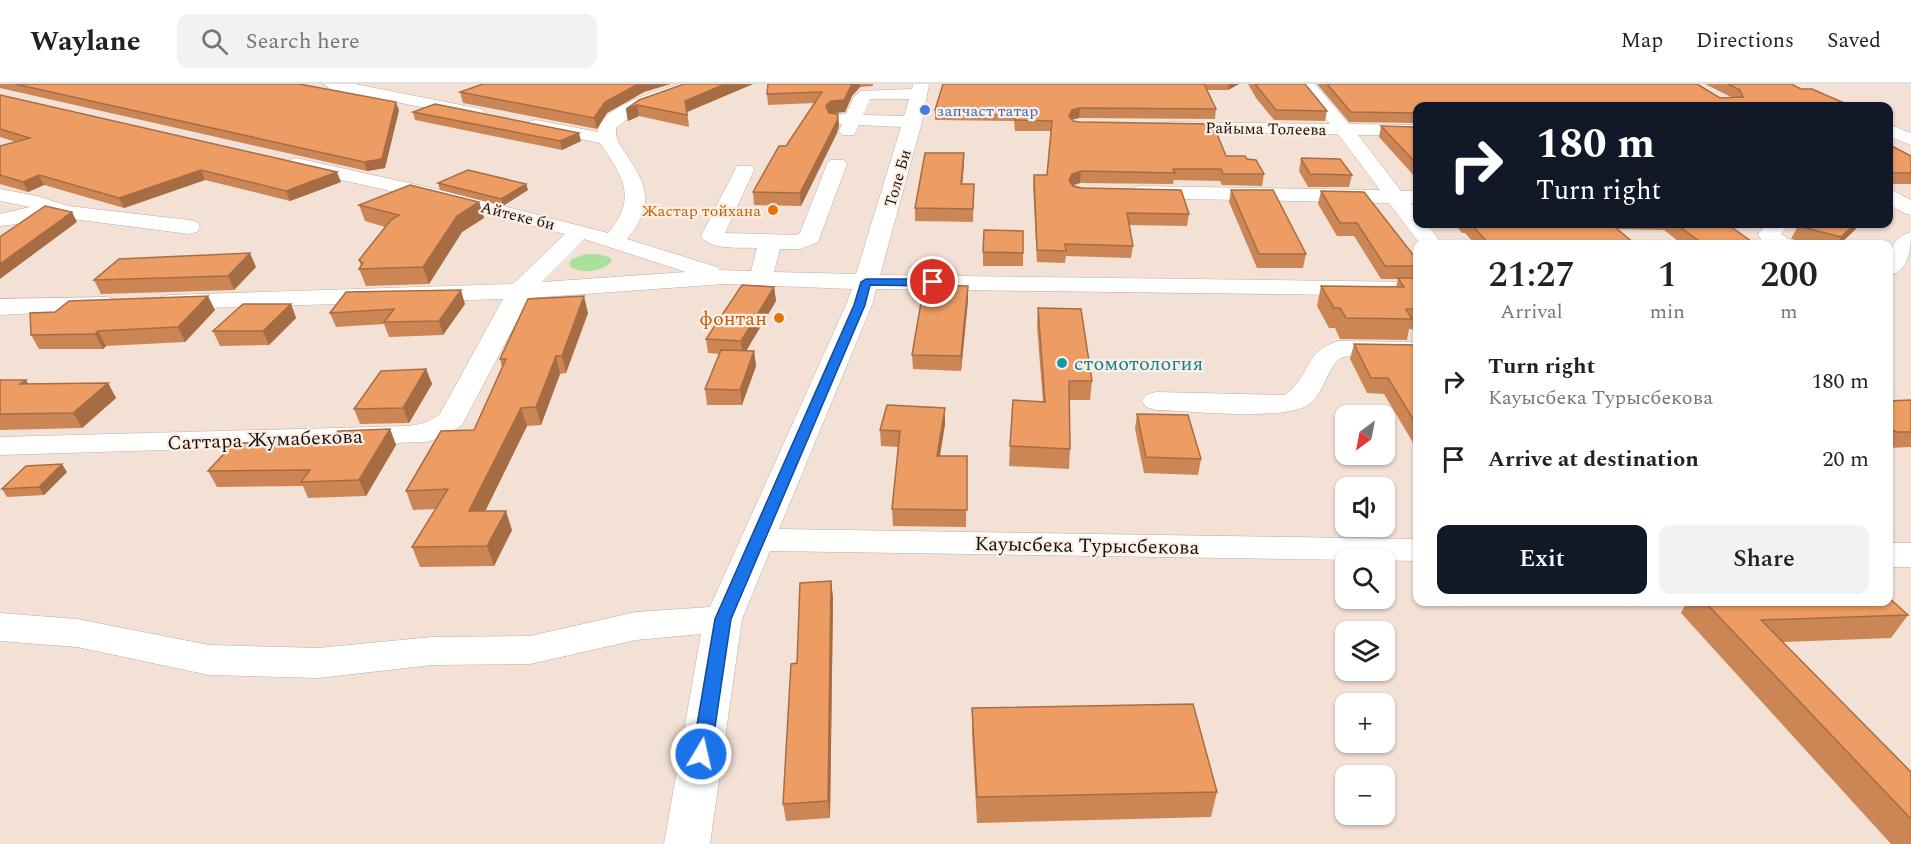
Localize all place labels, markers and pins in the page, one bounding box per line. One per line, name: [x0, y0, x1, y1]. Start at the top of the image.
place label: запчаст татар: [937, 99, 1038, 123]
marker: запчаст татар: [918, 103, 932, 117]
place label: Жастар тойхана: [642, 199, 761, 223]
marker: Жастар тойхана: [766, 203, 780, 217]
pin: [907, 256, 958, 307]
place label: фонтан: [699, 304, 767, 334]
marker: фонтан: [772, 311, 786, 325]
place label: стомотология: [1074, 349, 1203, 379]
marker: стомотология: [1055, 356, 1069, 370]

